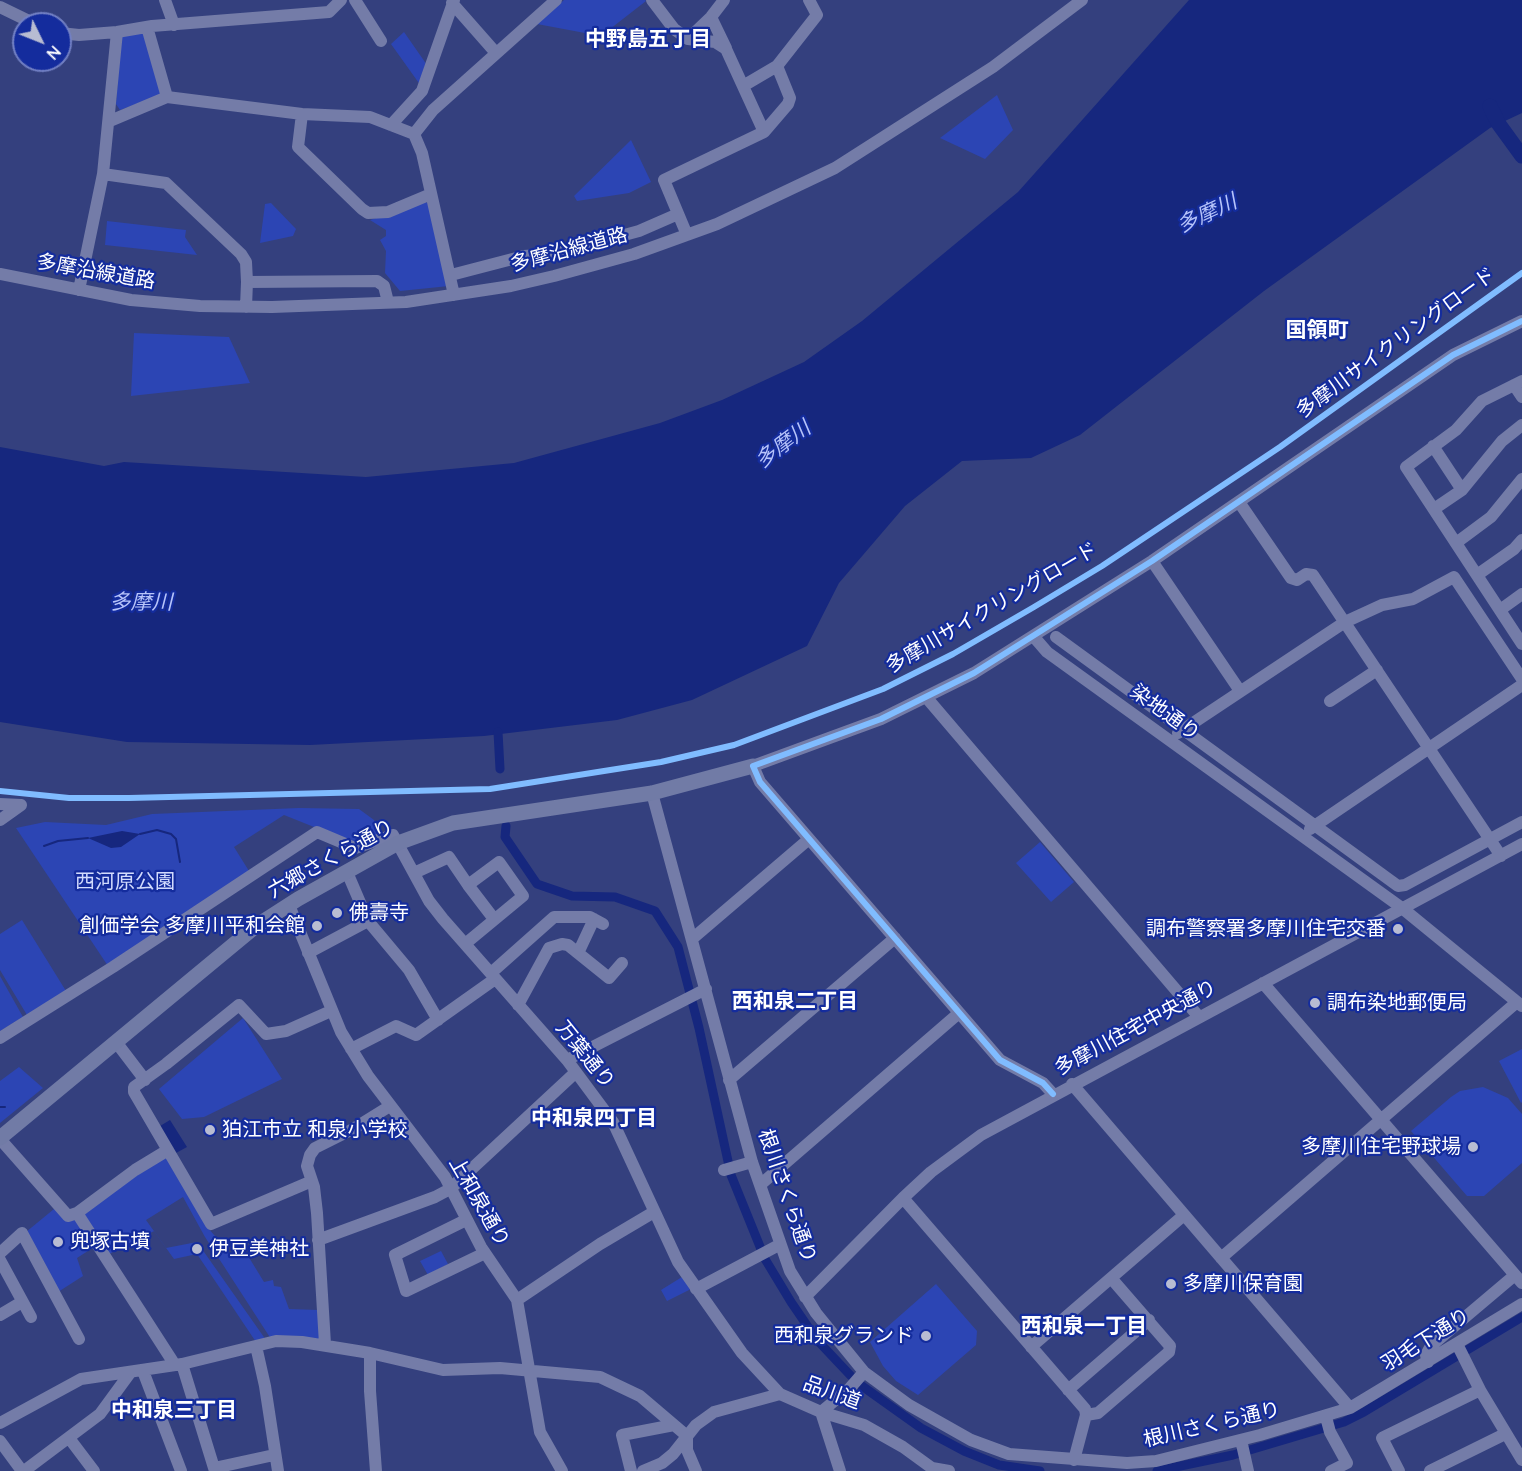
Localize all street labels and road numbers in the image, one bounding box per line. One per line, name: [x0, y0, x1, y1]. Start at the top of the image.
street label: 多摩沿線道路: [508, 223, 630, 277]
street label: 多摩沿線道路: [35, 250, 157, 294]
street label: 多摩川サイクリングロード: [1292, 263, 1500, 423]
street label: 多摩川サイクリングロード: [882, 538, 1102, 678]
street label: 染地通り: [1126, 680, 1204, 746]
street label: 六郷さくら通り: [264, 815, 398, 903]
street label: 多摩川住宅中央通り: [1051, 975, 1221, 1081]
street label: 万葉通り: [551, 1016, 619, 1094]
street label: 根川さくら通り: [753, 1126, 821, 1266]
street label: 上和泉通り: [444, 1153, 514, 1251]
street label: 羽毛下通り: [1377, 1303, 1475, 1377]
street label: 品川道: [800, 1371, 864, 1415]
street label: 根川さくら通り: [1141, 1398, 1283, 1452]

